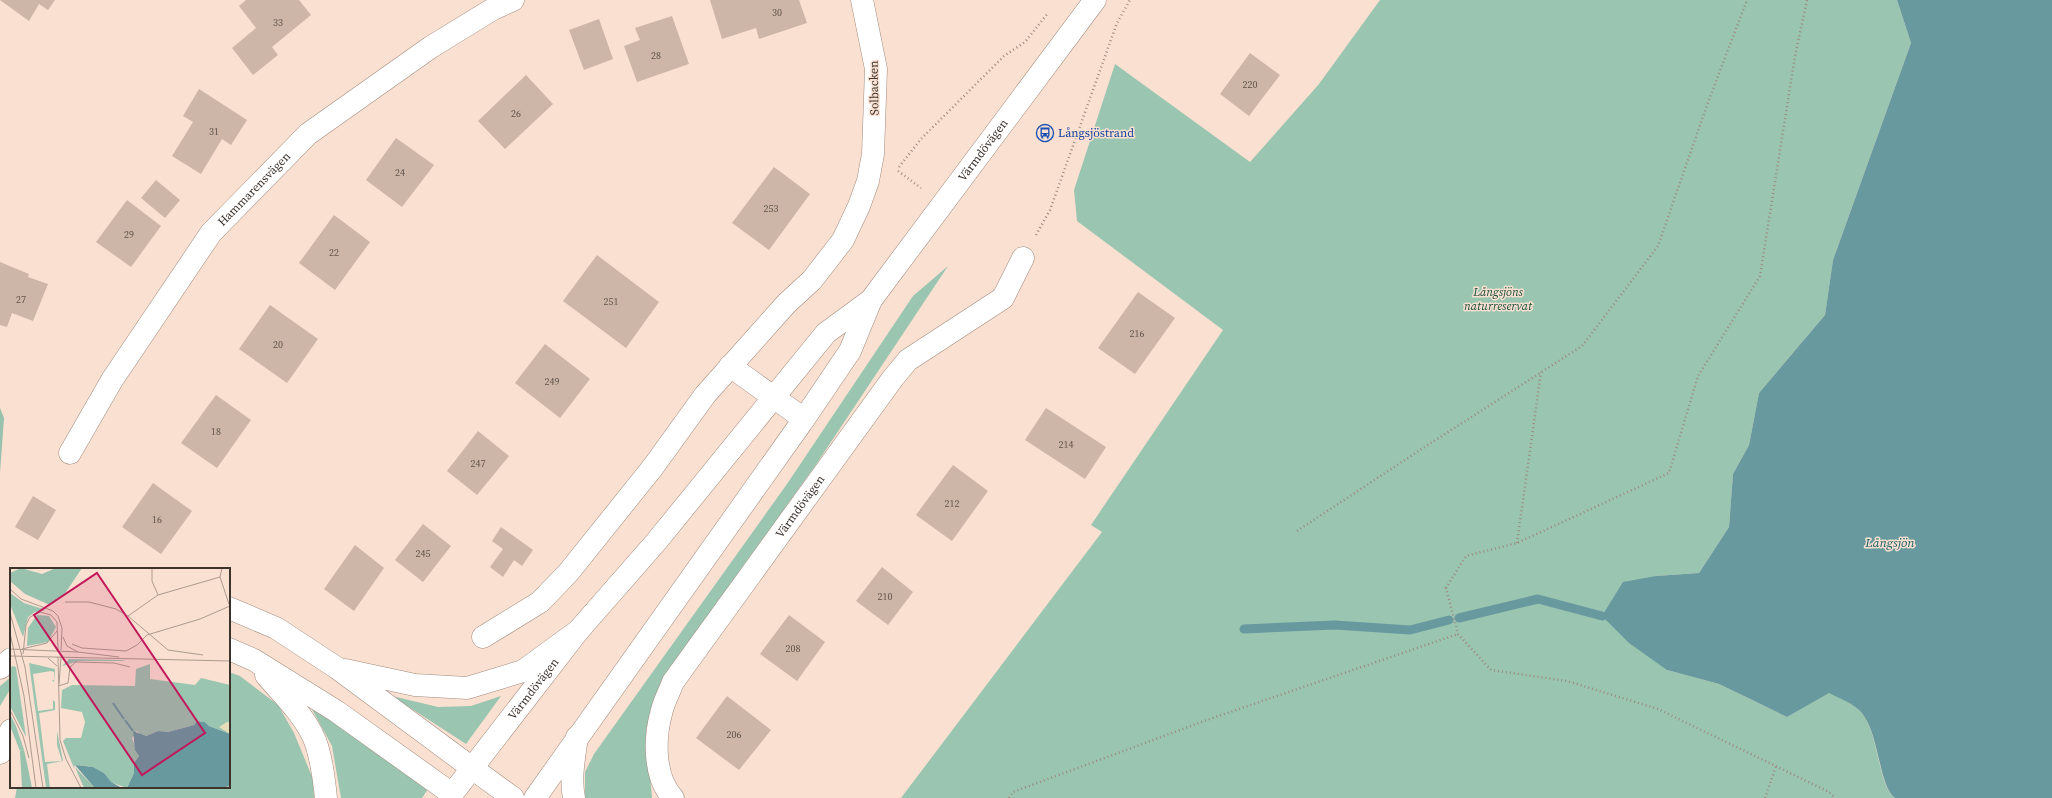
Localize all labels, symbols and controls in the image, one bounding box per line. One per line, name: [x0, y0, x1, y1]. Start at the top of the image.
house number: 30: [772, 6, 782, 19]
house number: 33: [273, 16, 283, 29]
house number: 28: [651, 49, 661, 62]
street label: Solbacken: [866, 61, 882, 115]
house number: 220: [1243, 78, 1258, 91]
house number: 26: [511, 107, 521, 120]
street label: Värmdövägen: [954, 116, 1011, 185]
bus stop icon: Långsjöstrand: [1035, 123, 1055, 143]
house number: 31: [209, 125, 219, 138]
place label: Långsjöstrand: [1058, 125, 1134, 141]
street label: Hammarensvägen: [214, 148, 294, 230]
house number: 24: [395, 166, 405, 179]
house number: 253: [764, 202, 779, 215]
house number: 29: [124, 228, 134, 241]
house number: 22: [329, 246, 339, 259]
park label: Långsjöns naturreservat: [1464, 284, 1533, 314]
house number: 27: [16, 293, 26, 306]
house number: 251: [604, 295, 619, 308]
house number: 216: [1130, 327, 1145, 340]
house number: 20: [273, 338, 283, 351]
house number: 249: [545, 375, 560, 388]
house number: 18: [211, 425, 221, 438]
house number: 214: [1059, 438, 1074, 451]
house number: 247: [471, 457, 486, 470]
street label: Värmdövägen: [772, 472, 828, 541]
house number: 212: [945, 497, 960, 510]
house number: 16: [152, 513, 162, 526]
water label: Långsjön: [1864, 534, 1915, 551]
house number: 245: [416, 547, 431, 560]
inset map: [10, 568, 230, 788]
house number: 210: [878, 590, 893, 603]
house number: 208: [786, 642, 801, 655]
street label: Värmdövägen: [504, 655, 562, 723]
house number: 206: [727, 728, 742, 741]

